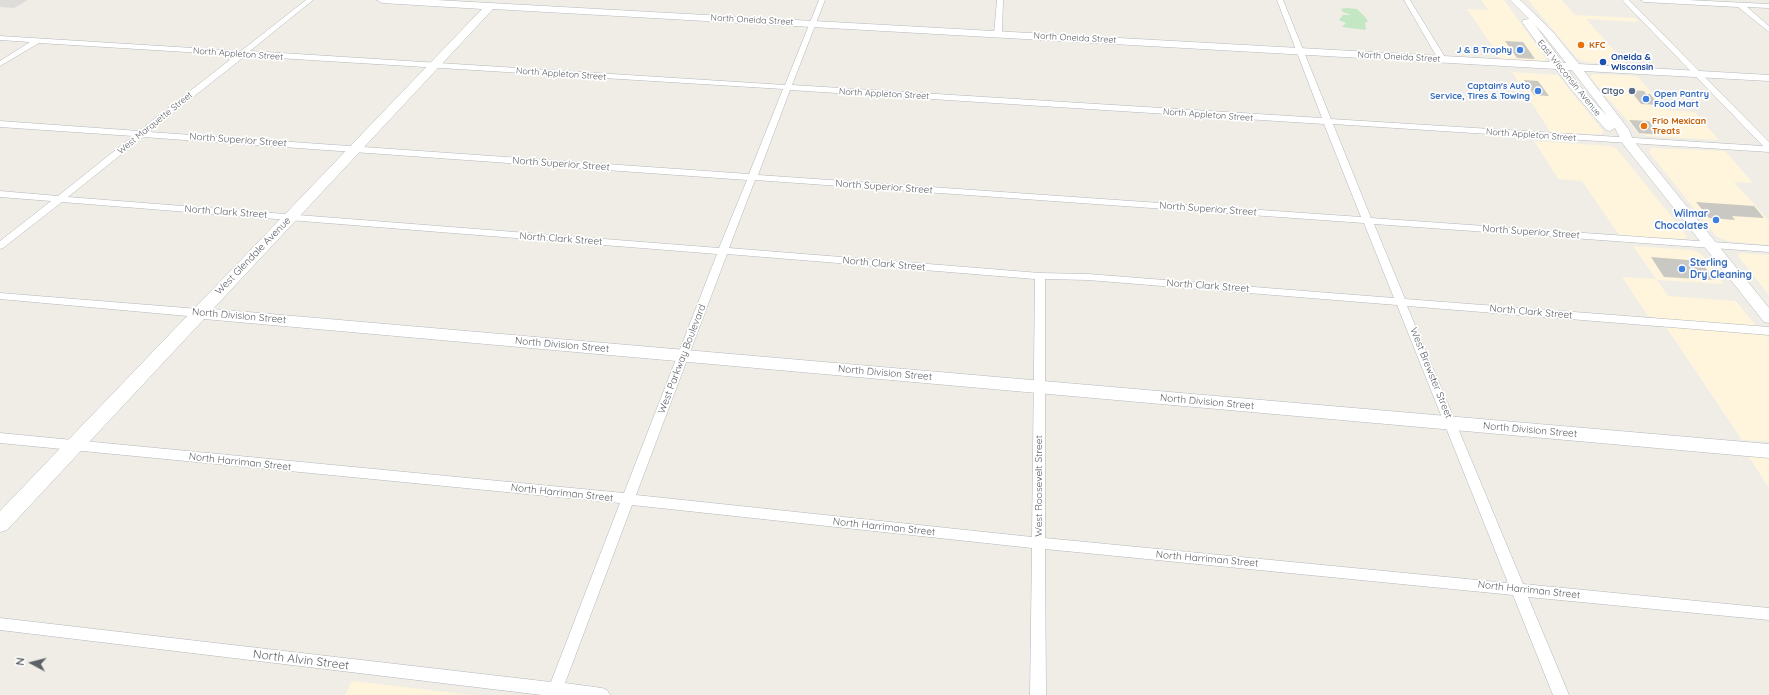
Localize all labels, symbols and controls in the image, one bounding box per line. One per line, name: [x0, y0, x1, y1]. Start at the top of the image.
street label: North Oneida Street: [710, 12, 794, 28]
street label: North Oneida Street: [1033, 30, 1117, 46]
street label: East Wisconsin Avenue: [1535, 38, 1603, 118]
marker: KFC: [1576, 40, 1586, 50]
place label: KFC: [1589, 40, 1606, 50]
street label: North Appleton Street: [192, 45, 284, 63]
place label: J & B Trophy: [1457, 45, 1512, 55]
marker: J & B Trophy: [1515, 45, 1525, 55]
street label: North Oneida Street: [1357, 49, 1441, 65]
place label: Oneida & Wisconsin: [1611, 52, 1653, 73]
marker: Oneida & Wisconsin: [1598, 57, 1608, 67]
street label: North Appleton Street: [515, 65, 607, 83]
place label: Captain's Auto Service, Tires & Towing: [1430, 81, 1530, 102]
street label: North Appleton Street: [838, 86, 930, 102]
marker: Captain's Auto Service, Tires & Towing: [1533, 86, 1543, 96]
place label: Citgo: [1601, 86, 1624, 96]
marker: Citgo: [1627, 86, 1637, 96]
street label: West Marquette Street: [115, 89, 195, 157]
place label: Open Pantry Food Mart: [1654, 89, 1709, 110]
marker: Open Pantry Food Mart: [1641, 94, 1651, 104]
street label: North Appleton Street: [1162, 106, 1254, 124]
place label: Frio Mexican Treats: [1652, 116, 1706, 137]
marker: Frio Mexican Treats: [1639, 121, 1649, 131]
street label: North Appleton Street: [1485, 126, 1577, 144]
street label: North Superior Street: [189, 131, 287, 149]
street label: North Superior Street: [512, 155, 610, 173]
street label: North Superior Street: [835, 178, 933, 196]
street label: North Superior Street: [1159, 200, 1257, 218]
street label: North Clark Street: [184, 203, 268, 221]
place label: Wilmar Chocolates: [1654, 208, 1708, 232]
street label: West Glendale Avenue: [213, 215, 293, 297]
marker: Wilmar Chocolates: [1711, 215, 1721, 225]
street label: North Superior Street: [1482, 223, 1580, 241]
street label: North Clark Street: [519, 230, 603, 248]
street label: North Clark Street: [842, 254, 926, 274]
place label: Sterling Dry Cleaning: [1690, 257, 1752, 280]
marker: Sterling Dry Cleaning: [1677, 264, 1687, 274]
street label: North Clark Street: [1166, 277, 1250, 295]
street label: North Clark Street: [1489, 302, 1573, 322]
street label: West Parkway Boulevard: [656, 303, 708, 415]
street label: North Division Street: [191, 306, 287, 326]
street label: West Brewster Street: [1407, 326, 1455, 420]
street label: North Division Street: [514, 335, 610, 355]
street label: North Division Street: [837, 363, 933, 383]
street label: North Division Street: [1159, 392, 1255, 412]
street label: North Division Street: [1482, 420, 1578, 440]
street label: West Roosevelt Street: [1033, 435, 1045, 537]
street label: North Harriman Street: [188, 451, 292, 473]
street label: North Harriman Street: [510, 482, 614, 504]
street label: North Harriman Street: [832, 516, 936, 538]
street label: North Harriman Street: [1155, 549, 1259, 569]
street label: North Harriman Street: [1477, 579, 1581, 601]
north arrow: [12, 643, 52, 683]
street label: North Alvin Street: [252, 647, 350, 673]
text: N: [13, 657, 28, 666]

